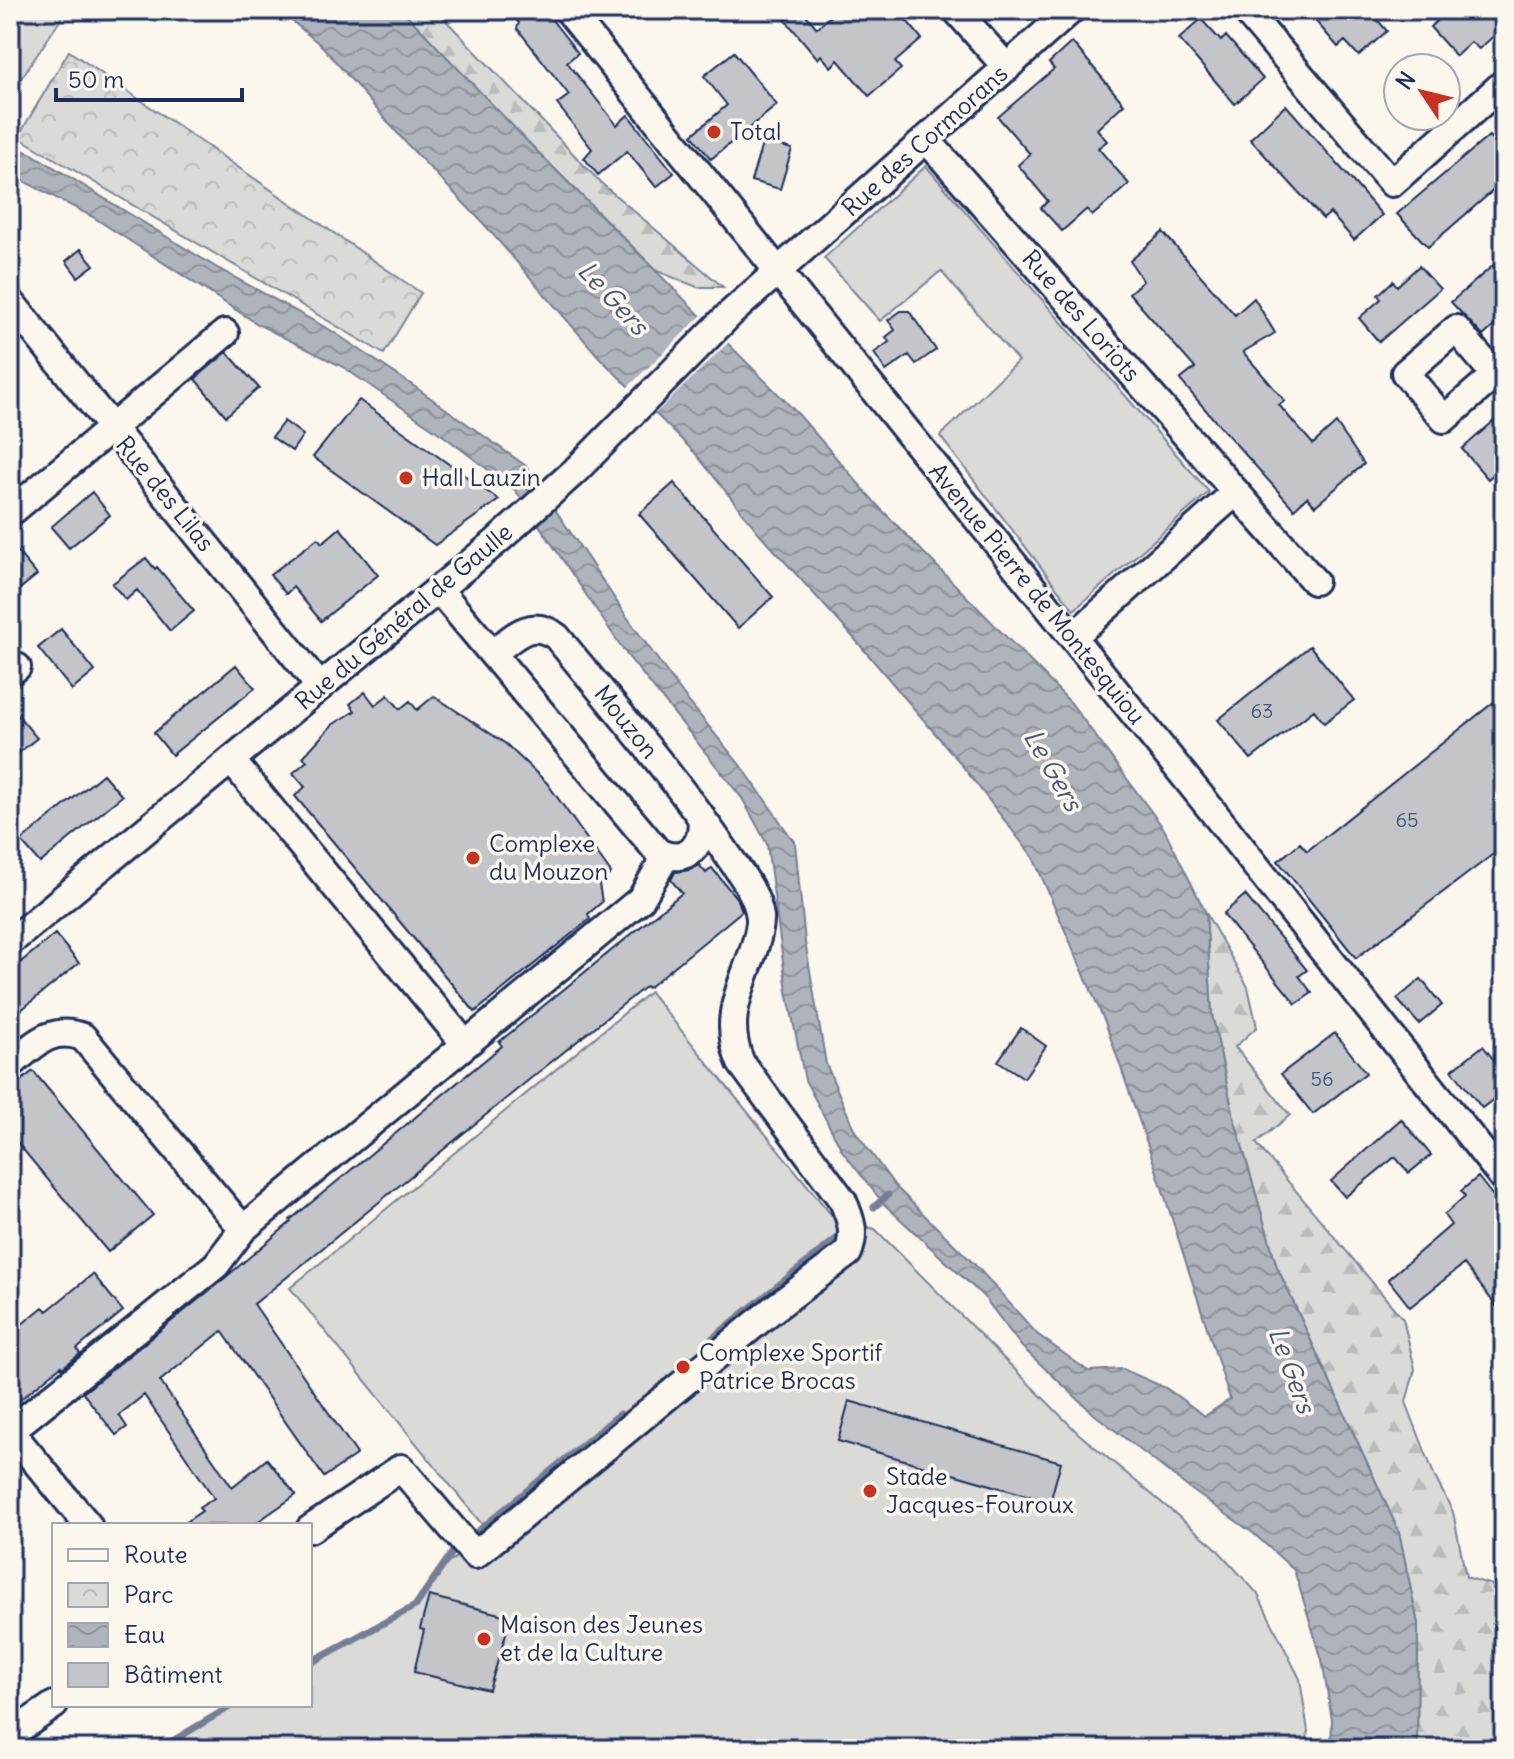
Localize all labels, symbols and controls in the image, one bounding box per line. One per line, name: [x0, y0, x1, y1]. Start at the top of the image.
scale bar: [56, 52, 242, 102]
north arrow: [1382, 52, 1462, 132]
street label: Rue des Cormorans: [835, 58, 1013, 223]
text: 50 m: [68, 64, 124, 94]
text: N: [1390, 66, 1421, 95]
place label: Total: [730, 116, 781, 146]
marker: Total: [705, 123, 723, 141]
street label: Rue des Loriots: [1016, 243, 1147, 387]
water label: Le Gers: [571, 254, 657, 343]
street label: Rue des Lilas: [110, 430, 221, 557]
street label: Avenue Pierre de Montesquiou: [923, 457, 1152, 730]
place label: Hall Lauzin: [422, 462, 541, 492]
marker: Hall Lauzin: [397, 469, 415, 487]
street label: Rue du Général de Gaulle: [289, 517, 518, 716]
street label: Mouzon: [588, 679, 665, 764]
house number: 63: [1251, 698, 1273, 723]
water label: Le Gers: [1017, 723, 1091, 818]
house number: 65: [1395, 807, 1419, 832]
place label: Complexe du Mouzon: [489, 828, 608, 886]
marker: Complexe du Mouzon: [464, 849, 482, 867]
house number: 56: [1310, 1066, 1334, 1091]
water label: Le Gers: [1262, 1322, 1324, 1419]
place label: Complexe Sportif Patrice Brocas: [699, 1337, 884, 1395]
marker: Complexe Sportif Patrice Brocas: [674, 1358, 692, 1376]
place label: Stade Jacques-Fouroux: [886, 1461, 1074, 1519]
marker: Stade Jacques-Fouroux: [861, 1482, 879, 1500]
legend: [52, 1523, 312, 1707]
text: Route: [124, 1539, 187, 1569]
text: Parc: [124, 1579, 173, 1609]
place label: Maison des Jeunes et de la Culture: [500, 1609, 703, 1667]
text: Eau: [124, 1619, 165, 1649]
marker: Maison des Jeunes et de la Culture: [475, 1630, 493, 1648]
text: Bâtiment: [124, 1659, 223, 1689]

